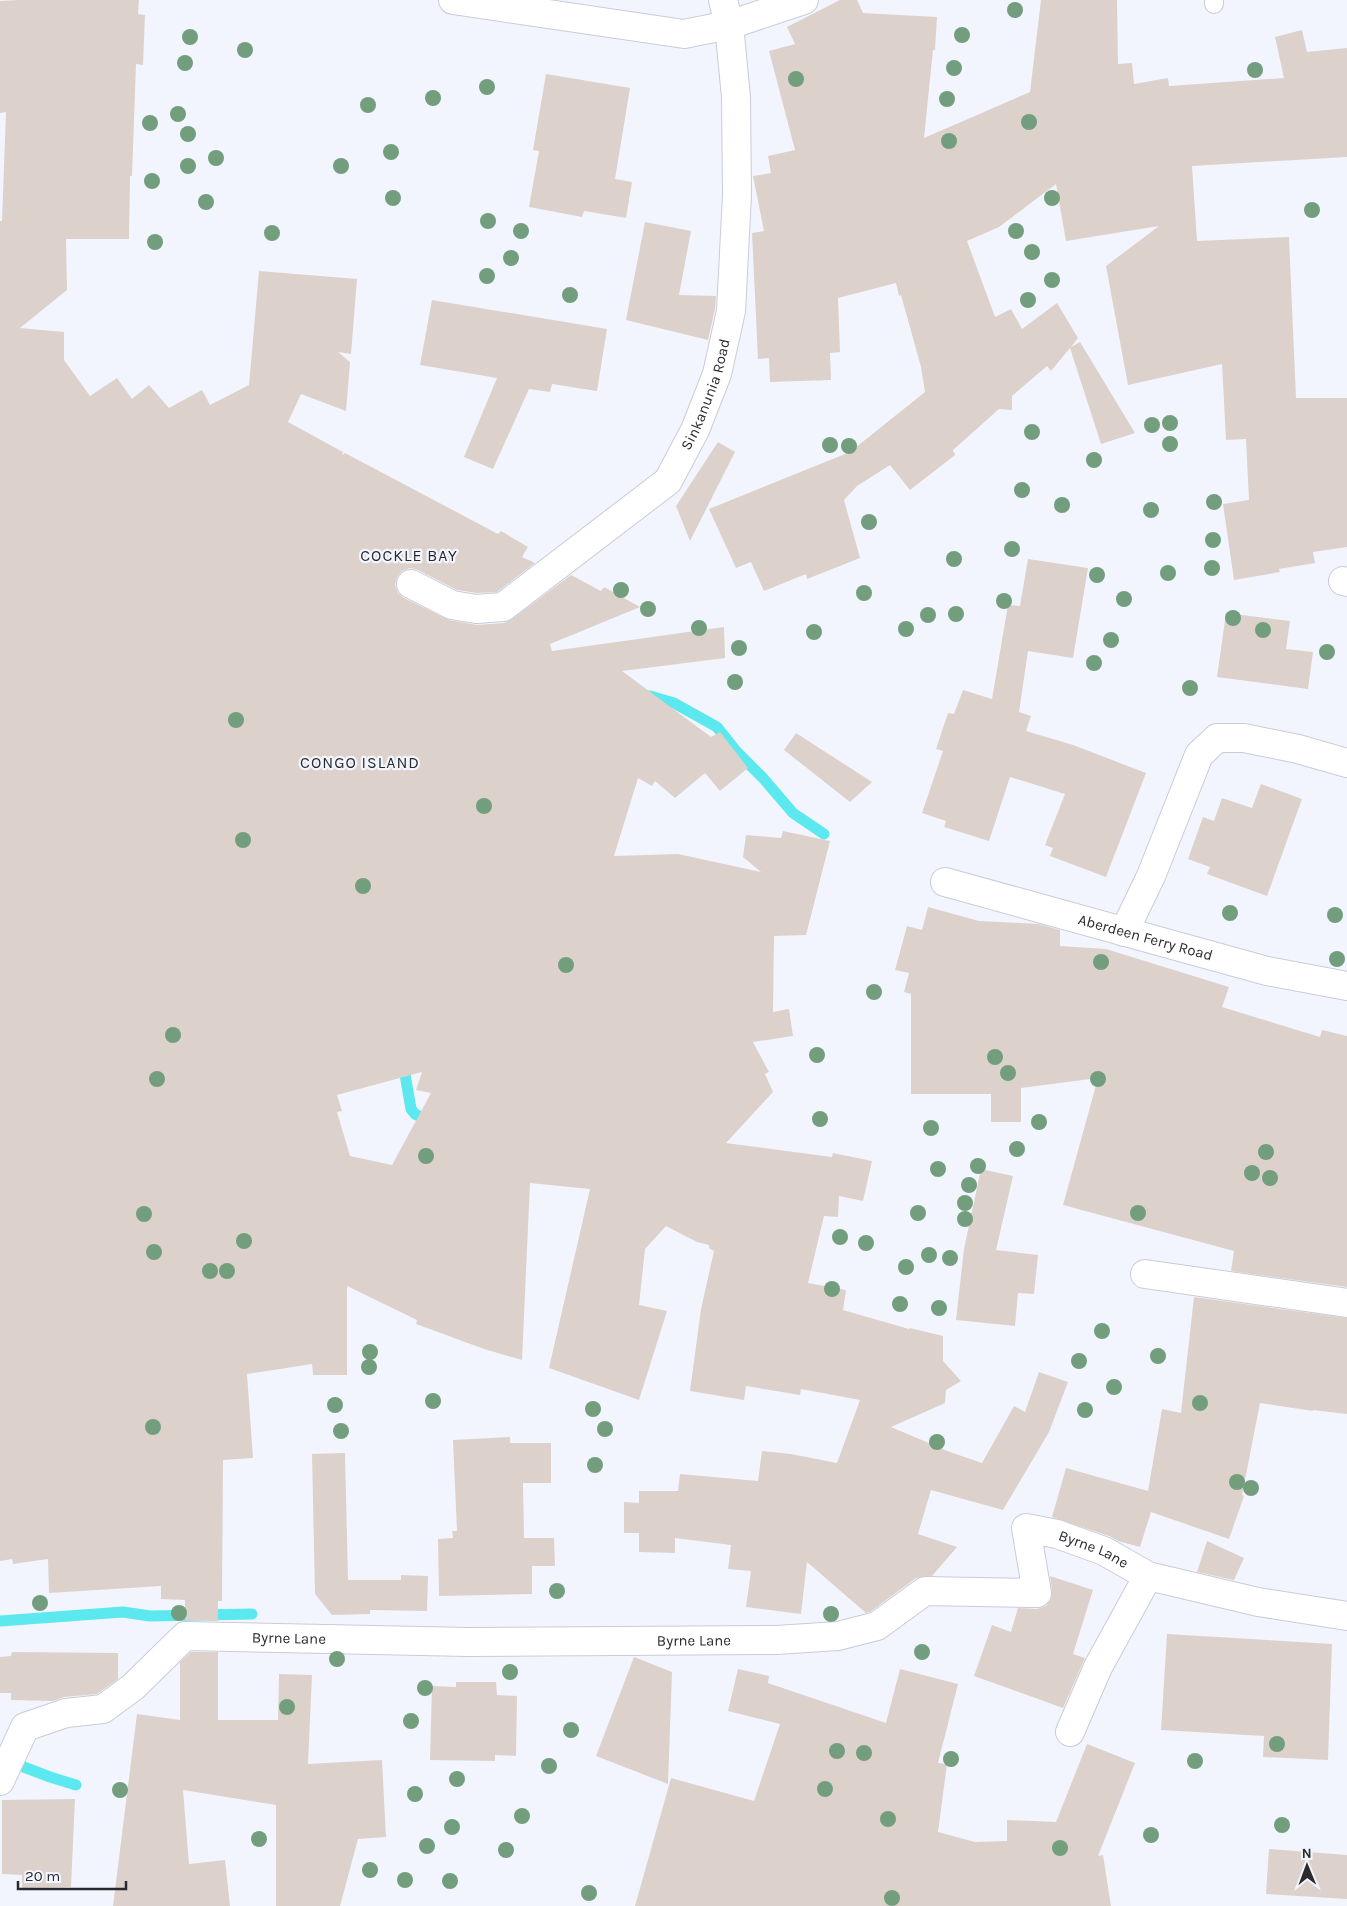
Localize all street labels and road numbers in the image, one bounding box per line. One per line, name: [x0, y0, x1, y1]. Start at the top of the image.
street label: Sinkanunia Road: [677, 337, 734, 453]
street label: Aberdeen Ferry Road: [1076, 910, 1215, 965]
street label: Byrne Lane: [1056, 1526, 1132, 1572]
street label: Byrne Lane: [252, 1628, 326, 1648]
street label: Byrne Lane: [657, 1631, 731, 1650]

